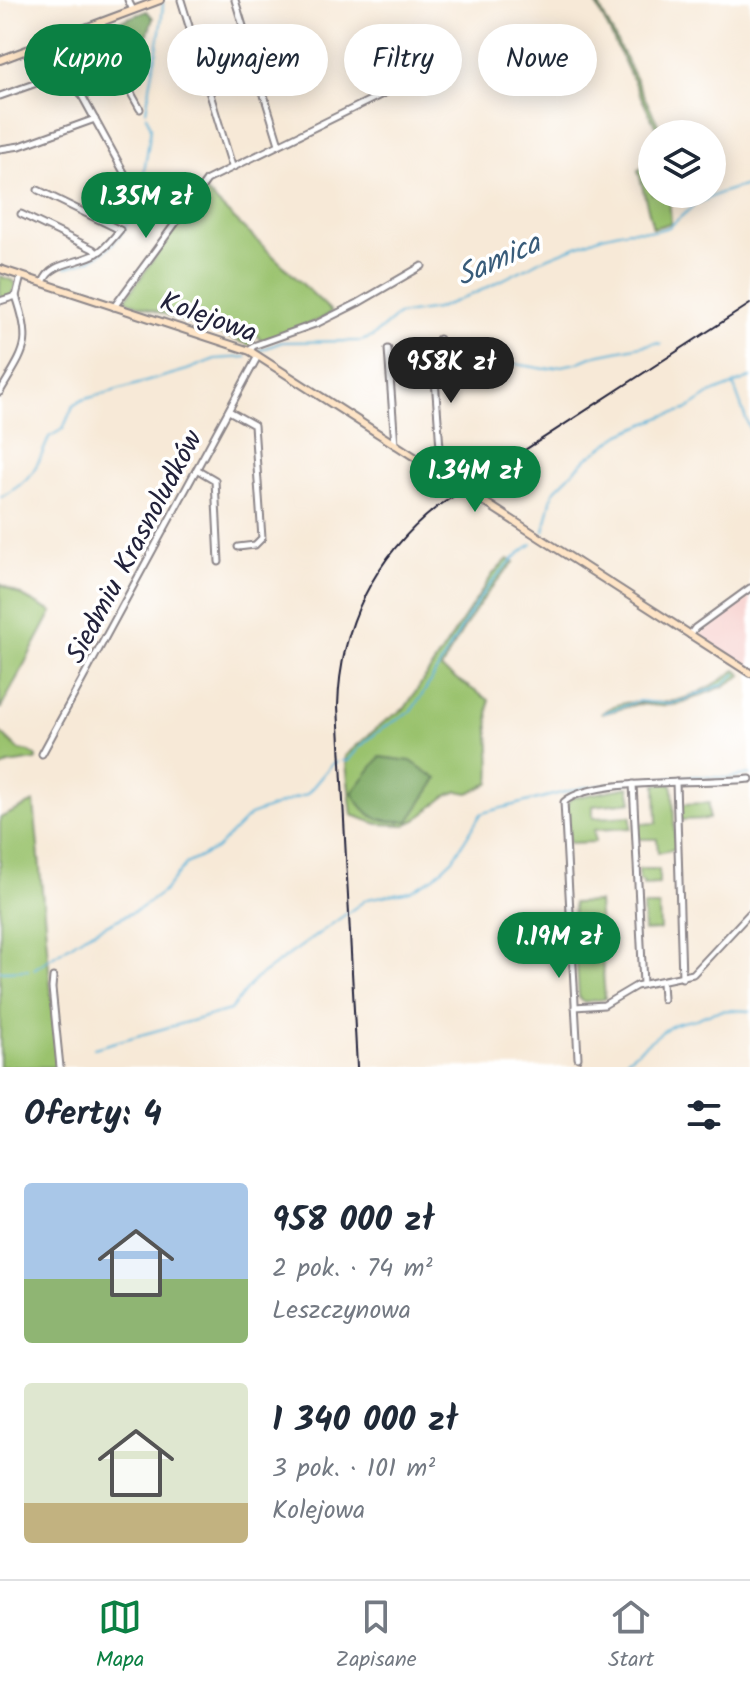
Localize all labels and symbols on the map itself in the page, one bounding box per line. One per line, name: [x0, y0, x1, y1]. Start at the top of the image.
pin: 1.35M zł: [63, 172, 229, 240]
water label: Samica: [449, 220, 551, 301]
street label: Kolejowa: [153, 280, 263, 357]
pin: 958K zł: [377, 337, 525, 405]
street label: Siedmiu Krasnoludków: [55, 422, 216, 672]
pin: 1.34M zł: [392, 446, 558, 514]
pin: 1.19M zł: [476, 912, 642, 980]

